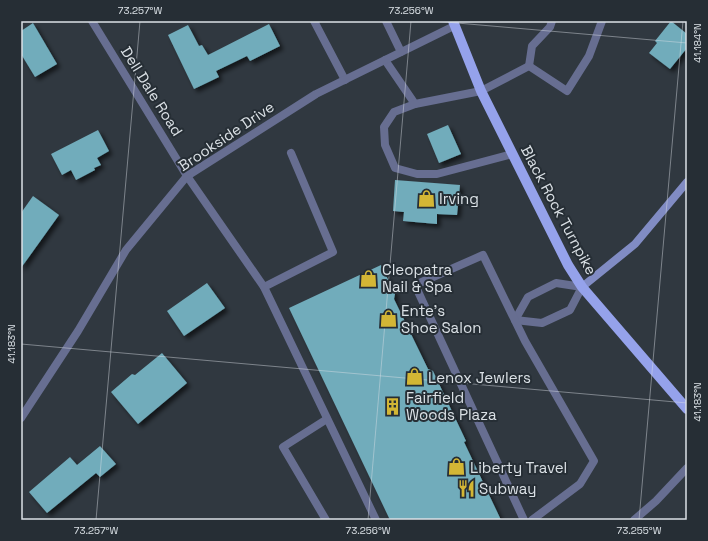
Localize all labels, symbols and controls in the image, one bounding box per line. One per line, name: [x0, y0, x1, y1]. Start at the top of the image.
text: 73.257°W: [118, 4, 162, 17]
text: 73.256°W: [389, 4, 434, 17]
text: 41.184°N: [691, 23, 704, 63]
street label: Dell Dale Road: [117, 43, 187, 139]
street label: Brookside Drive: [174, 97, 278, 175]
street label: Black Rock Turnpike: [517, 142, 601, 278]
shop icon: Irving: [416, 188, 436, 208]
place label: Irving: [439, 189, 479, 208]
place label: Cleopatra Nail & Spa: [382, 260, 453, 296]
shop icon: Cleopatra Nail & Spa: [359, 268, 379, 288]
place label: Ente's Shoe Salon: [401, 301, 481, 337]
shop icon: Ente's Shoe Salon: [378, 309, 398, 329]
text: 41.183°N: [5, 324, 18, 364]
shop icon: Lenox Jewlers: [405, 367, 425, 387]
place label: Lenox Jewlers: [428, 368, 531, 387]
text: 41.183°N: [691, 382, 704, 422]
place label: Fairfield Woods Plaza: [406, 388, 497, 424]
building icon: Fairfield Woods Plaza: [383, 396, 403, 416]
shop icon: Liberty Travel: [447, 457, 467, 477]
place label: Liberty Travel: [470, 458, 567, 477]
restaurant icon: Subway: [456, 478, 476, 498]
place label: Subway: [479, 479, 536, 498]
text: 73.257°W: [74, 524, 118, 537]
text: 73.256°W: [346, 524, 391, 537]
text: 73.255°W: [617, 524, 662, 537]

